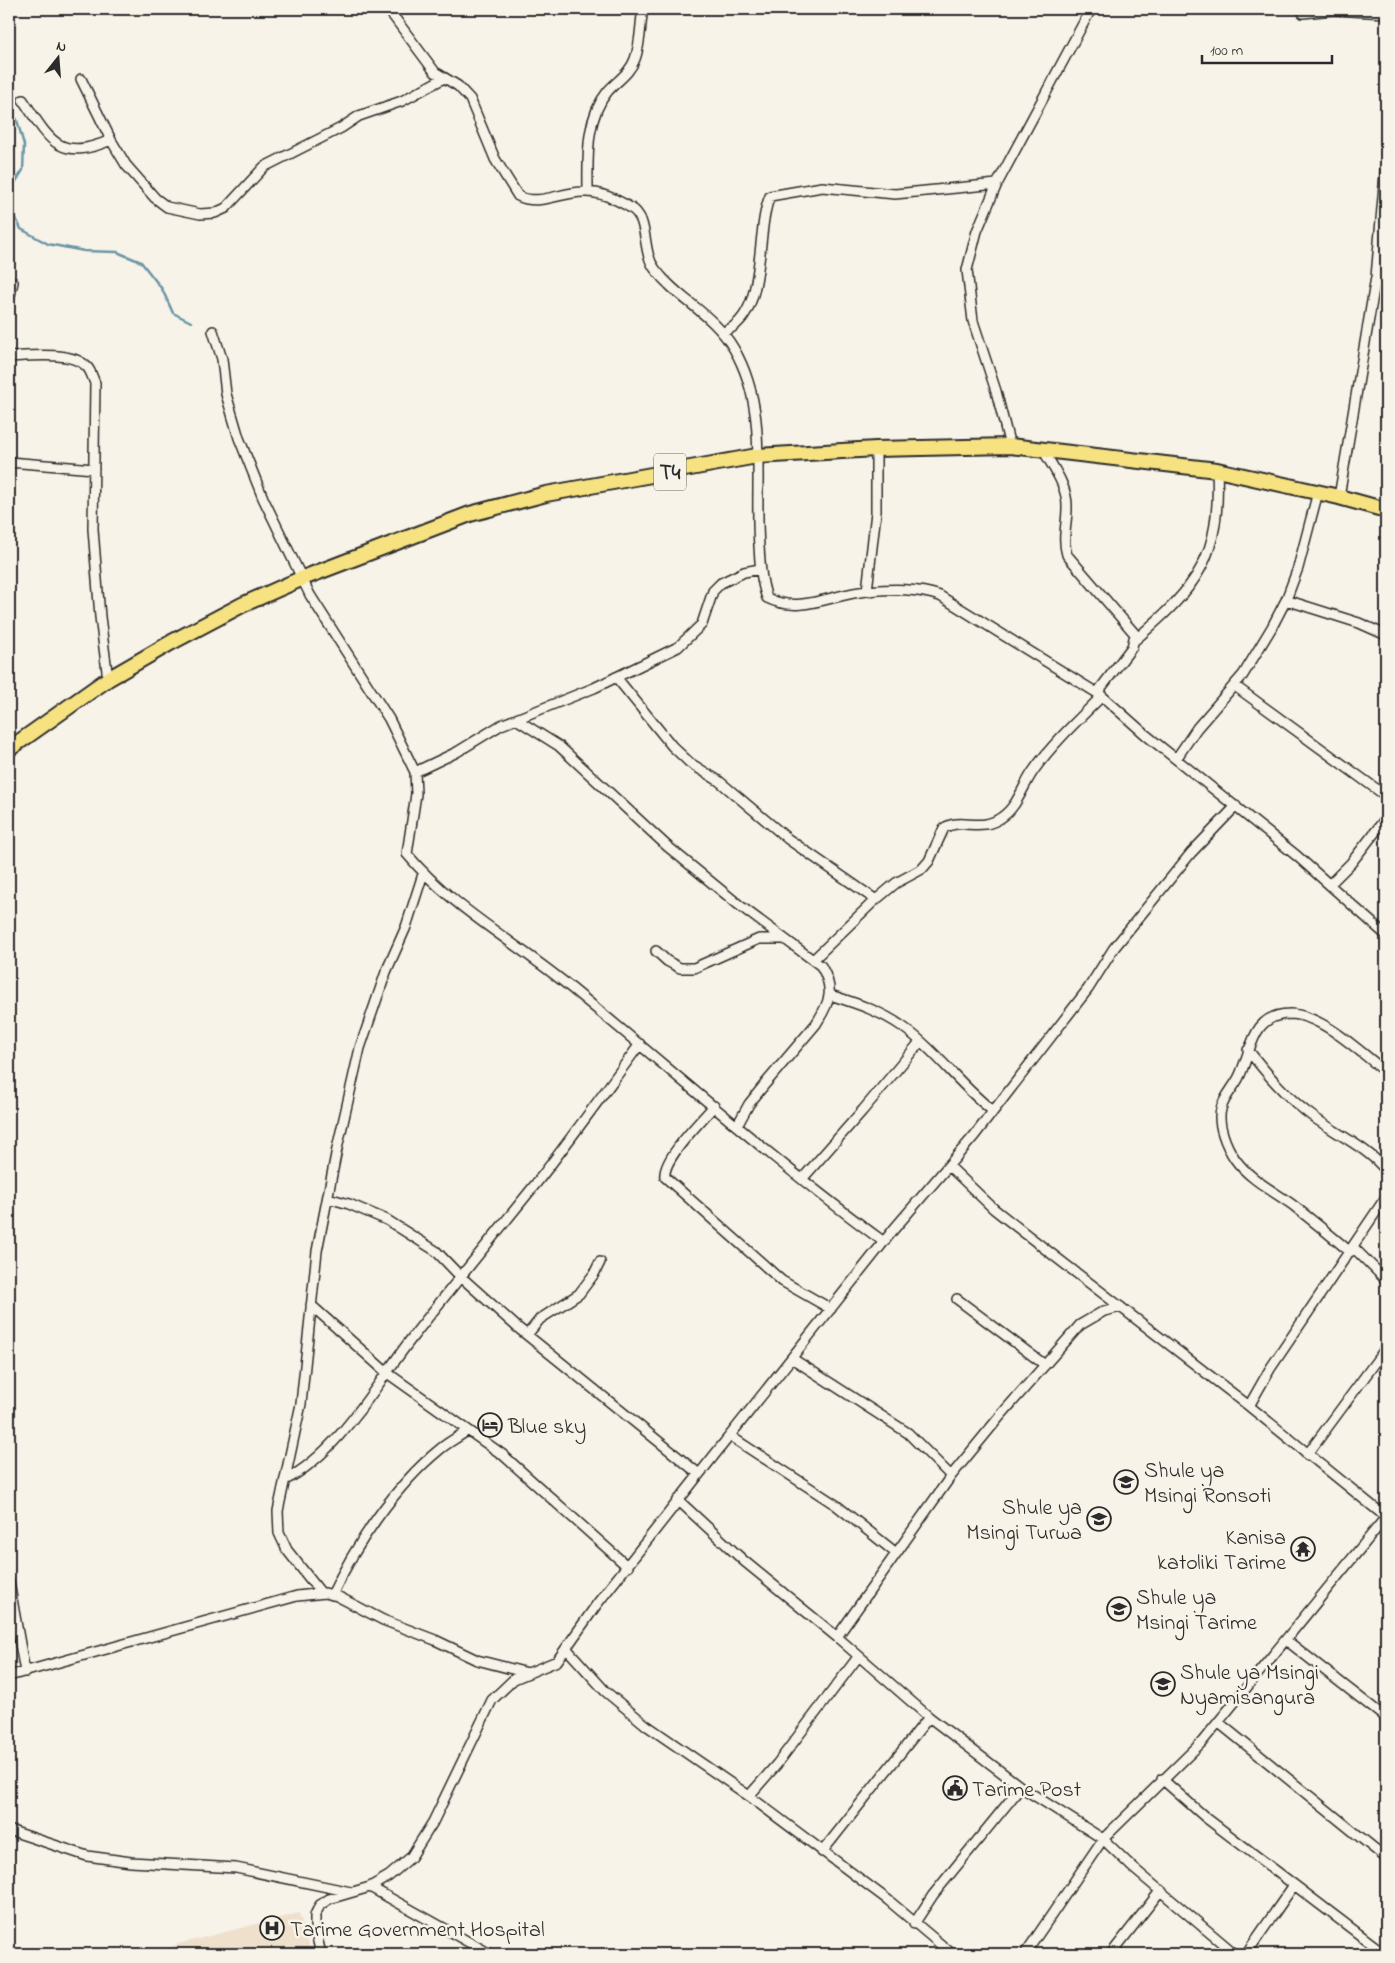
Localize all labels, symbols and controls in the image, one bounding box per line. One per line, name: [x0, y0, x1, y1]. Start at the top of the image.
north arrow: [32, 32, 82, 82]
scale bar: [1202, 32, 1332, 64]
text: N: [54, 36, 69, 58]
text: 100 m: [1210, 40, 1243, 62]
road number: T4: [654, 454, 686, 491]
hotel icon: Blue sky: [477, 1412, 503, 1438]
place label: Blue sky: [507, 1412, 586, 1445]
place label: Shule ya Msingi Ronsoti: [1144, 1456, 1271, 1514]
school or university icon: Shule ya Msingi Ronsoti: [1113, 1469, 1139, 1495]
place label: Shule ya Msingi Turwa: [966, 1493, 1082, 1551]
school or university icon: Shule ya Msingi Turwa: [1086, 1506, 1112, 1532]
place label: Kanisa katoliki Tarime: [1157, 1523, 1286, 1580]
temple icon: Kanisa katoliki Tarime: [1290, 1536, 1316, 1562]
place label: Shule ya Msingi Tarime: [1136, 1583, 1257, 1641]
school or university icon: Shule ya Msingi Tarime: [1106, 1596, 1132, 1622]
place label: Shule ya Msingi Nyamisangura: [1180, 1658, 1319, 1716]
school or university icon: Shule ya Msingi Nyamisangura: [1150, 1671, 1176, 1697]
public building icon: Tarime Post: [942, 1775, 968, 1801]
place label: Tarime Post: [972, 1775, 1082, 1807]
hospital icon: Tarime Government Hospital: [259, 1915, 285, 1941]
place label: Tarime Government Hospital: [290, 1915, 545, 1947]

